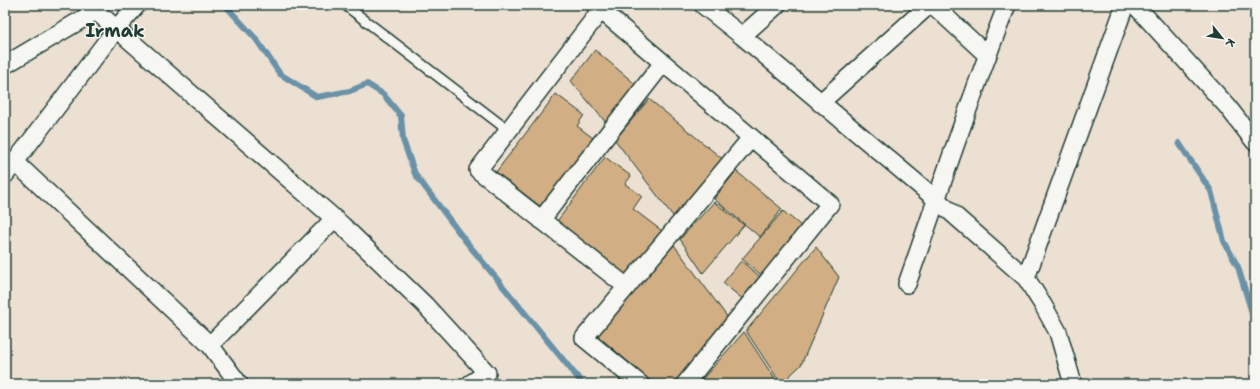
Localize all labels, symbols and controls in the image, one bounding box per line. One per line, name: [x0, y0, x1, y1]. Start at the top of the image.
north arrow: [1202, 18, 1242, 58]
district label: Irmak: [85, 19, 145, 43]
text: K: [1222, 36, 1239, 50]

